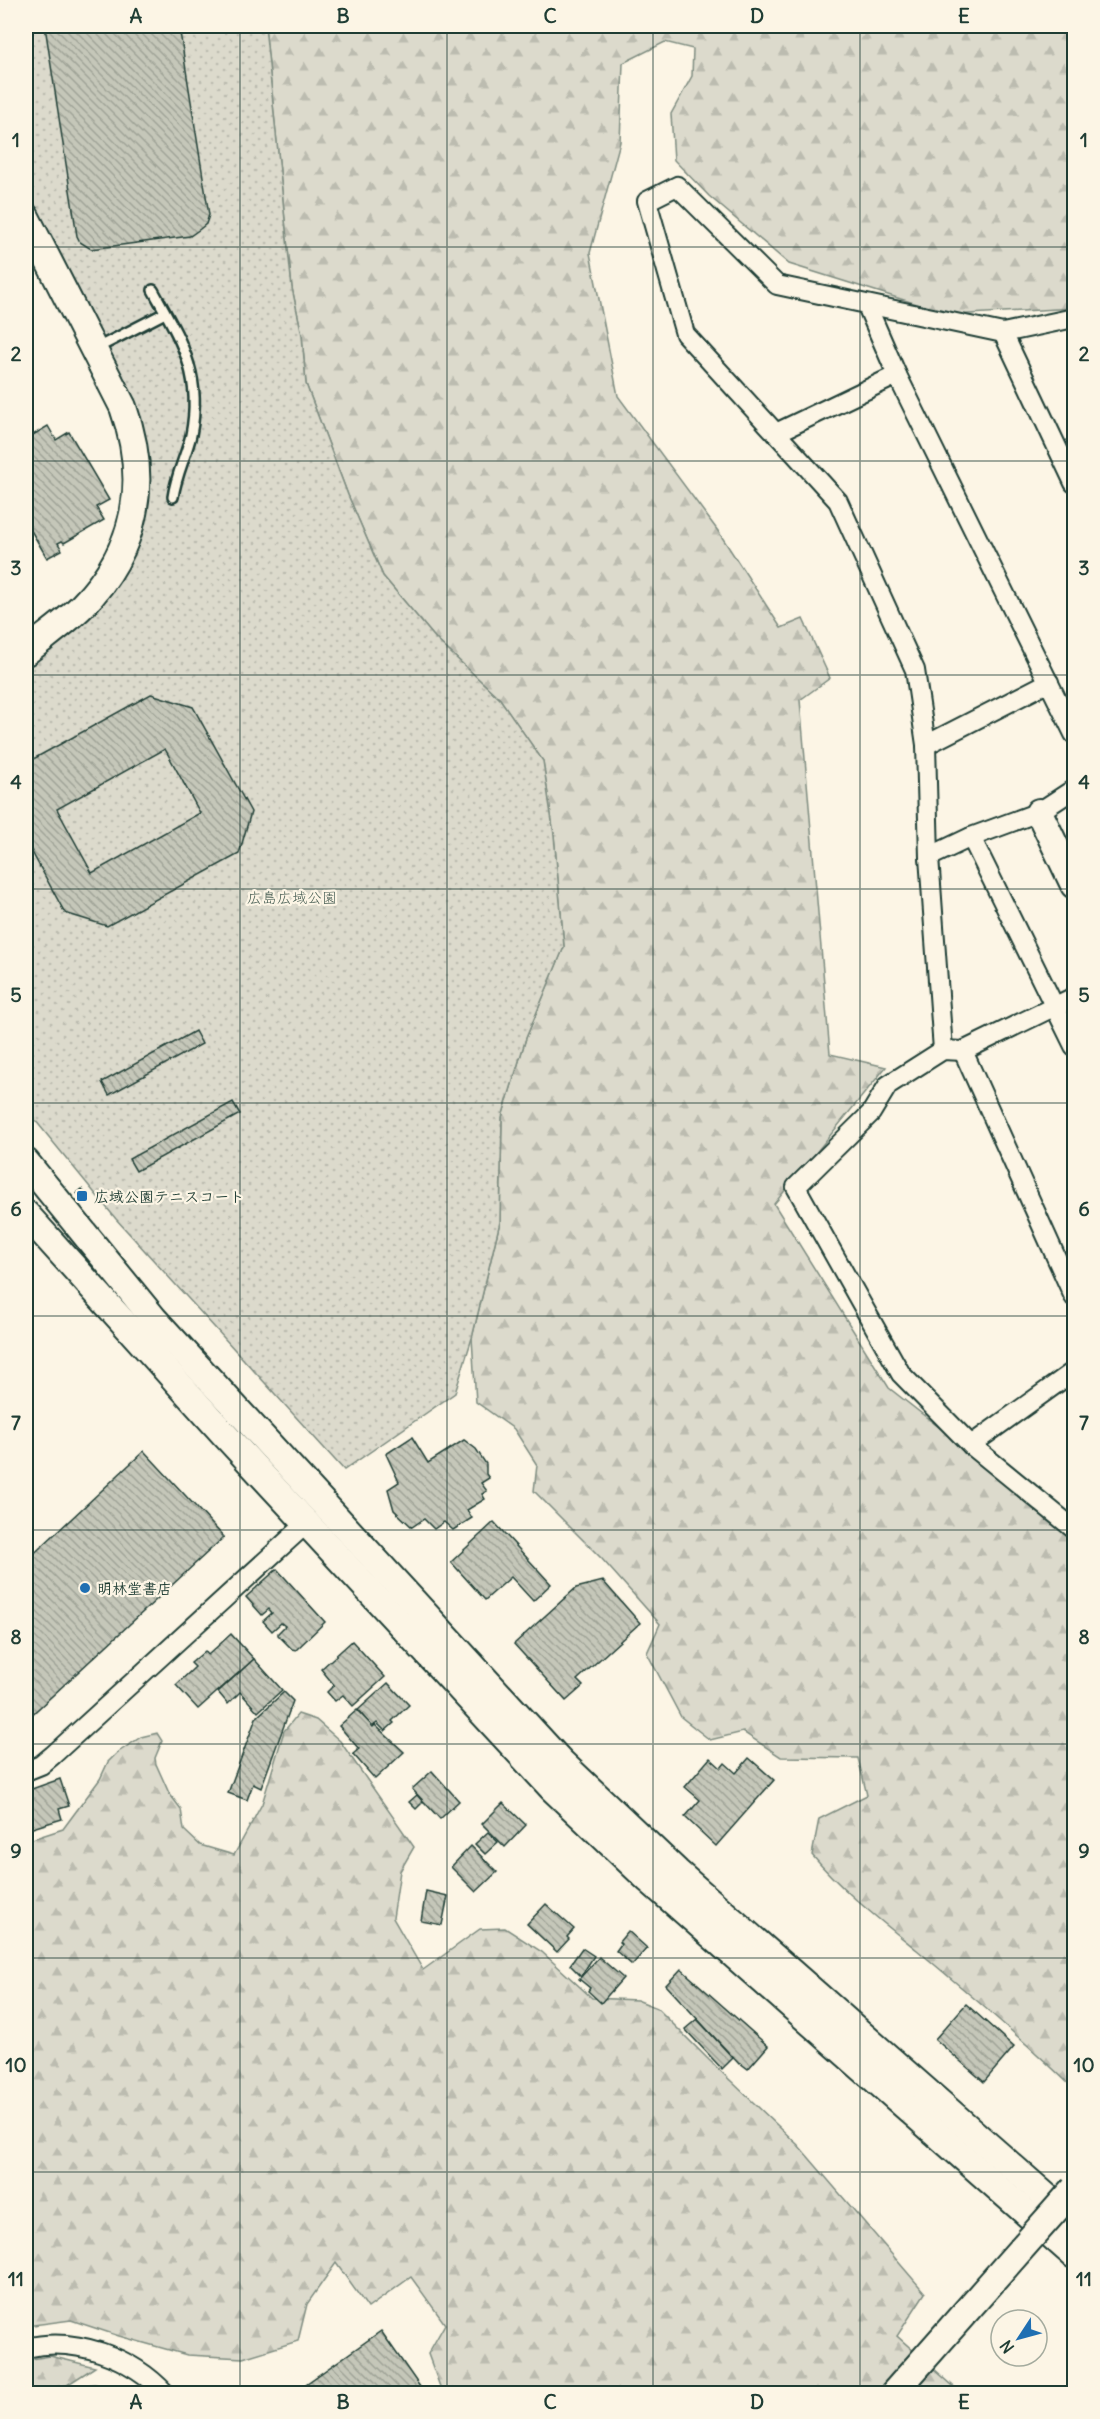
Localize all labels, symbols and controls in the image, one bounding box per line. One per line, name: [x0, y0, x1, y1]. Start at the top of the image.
text: A: [130, 3, 143, 28]
text: B: [336, 3, 350, 28]
text: C: [543, 3, 557, 28]
text: D: [750, 3, 764, 28]
text: E: [958, 3, 970, 28]
text: 1: [12, 127, 20, 152]
text: 1: [1080, 127, 1088, 152]
text: 2: [11, 341, 22, 366]
text: 2: [1079, 341, 1090, 366]
text: 3: [10, 555, 22, 580]
text: 3: [1078, 555, 1090, 580]
text: 4: [10, 769, 22, 794]
text: 4: [1078, 769, 1090, 794]
park label: 広島広域公園: [247, 888, 337, 907]
text: 5: [10, 982, 22, 1007]
text: 5: [1078, 982, 1090, 1007]
place label: 広域公園テニスコート: [94, 1187, 244, 1206]
marker: 広域公園テニスコート: [75, 1189, 89, 1203]
text: 6: [10, 1196, 22, 1221]
text: 6: [1078, 1196, 1090, 1221]
text: 7: [11, 1410, 21, 1435]
text: 7: [1079, 1410, 1089, 1435]
place label: 明林堂書店: [97, 1579, 172, 1598]
marker: 明林堂書店: [78, 1581, 92, 1595]
text: 8: [10, 1624, 22, 1649]
text: 8: [1078, 1624, 1090, 1649]
text: 9: [10, 1838, 22, 1863]
text: 9: [1078, 1838, 1090, 1863]
text: 10: [5, 2052, 27, 2077]
text: 10: [1073, 2052, 1095, 2077]
text: 11: [8, 2266, 24, 2291]
text: 11: [1076, 2266, 1092, 2291]
north arrow: [989, 2308, 1049, 2368]
text: N: [996, 2336, 1018, 2357]
text: A: [130, 2389, 143, 2414]
text: B: [336, 2389, 350, 2414]
text: C: [543, 2389, 557, 2414]
text: D: [750, 2389, 764, 2414]
text: E: [958, 2389, 970, 2414]

